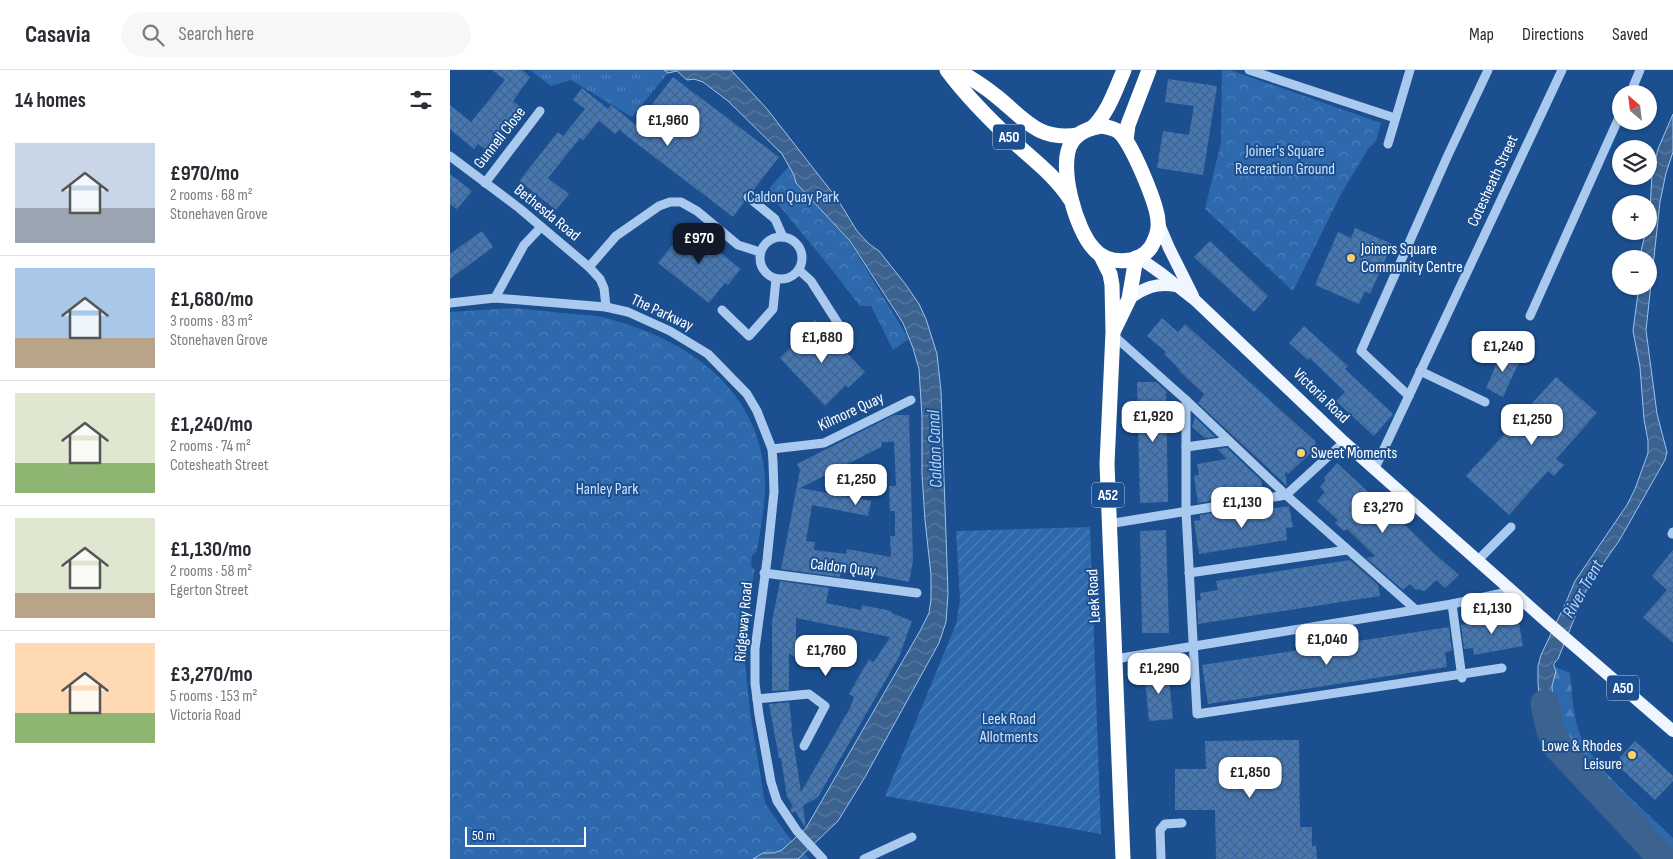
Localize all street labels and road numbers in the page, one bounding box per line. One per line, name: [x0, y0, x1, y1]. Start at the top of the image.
street label: Gunnell Close: [470, 103, 530, 173]
road number: A50: [993, 124, 1025, 150]
street label: Cotesheath Street: [1464, 132, 1523, 230]
street label: Bethesda Road: [510, 181, 584, 245]
street label: The Parkway: [628, 290, 696, 336]
street label: Victoria Road: [1289, 365, 1353, 427]
street label: Kilmore Quay: [815, 389, 887, 435]
road number: A52: [1092, 482, 1124, 508]
street label: Caldon Quay: [809, 555, 877, 581]
street label: Leek Road: [1083, 569, 1105, 623]
street label: Ridgeway Road: [731, 581, 757, 663]
road number: A50: [1607, 676, 1639, 700]

